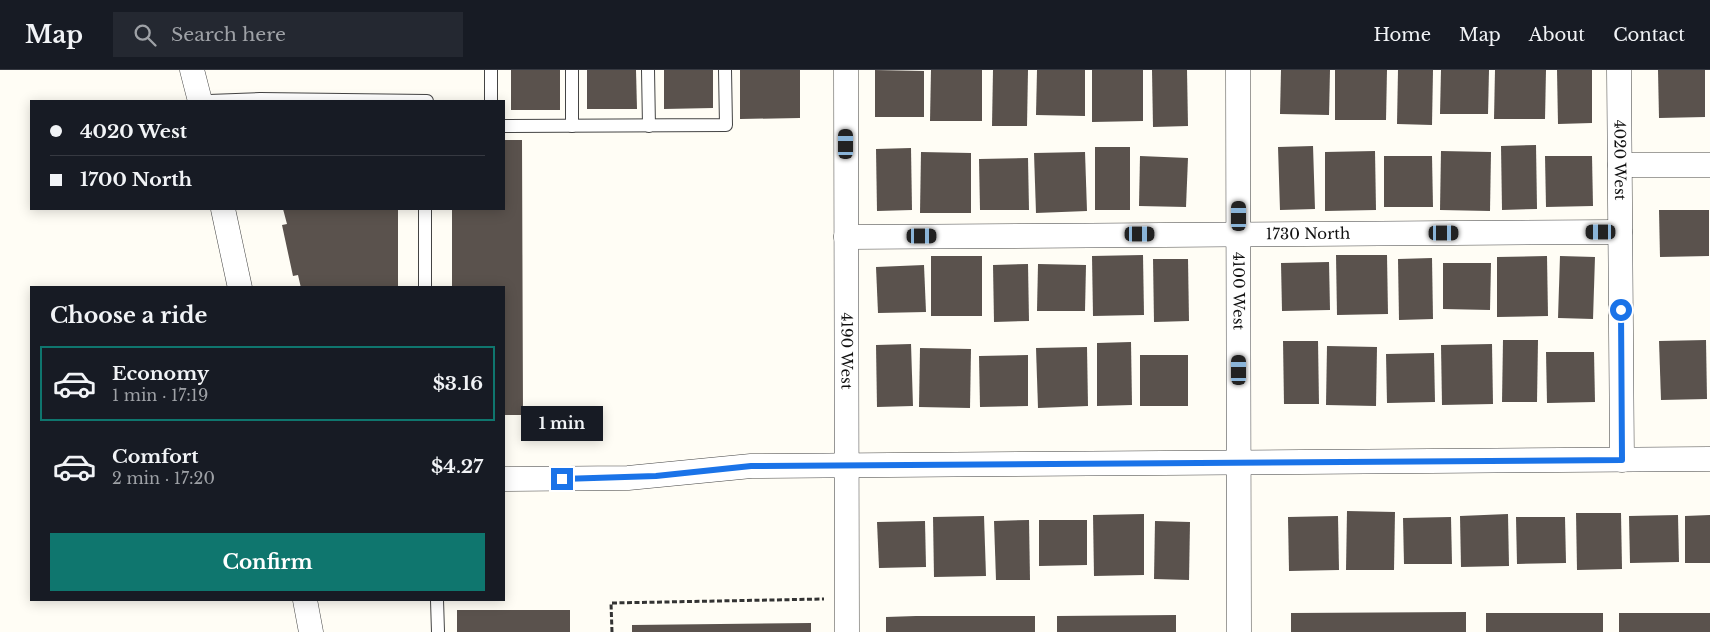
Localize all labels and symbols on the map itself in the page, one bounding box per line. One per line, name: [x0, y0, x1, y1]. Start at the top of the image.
street label: 4020 West: [1610, 120, 1630, 201]
car: [838, 129, 853, 159]
car: [1231, 201, 1246, 231]
street label: 1730 North: [1266, 224, 1350, 243]
car: [1586, 225, 1616, 240]
car: [1429, 226, 1459, 241]
car: [1125, 227, 1155, 242]
car: [907, 229, 937, 244]
street label: 4100 West: [1229, 252, 1248, 330]
route start: [1610, 299, 1632, 321]
street label: 4190 West: [837, 312, 857, 390]
car: [1231, 355, 1246, 385]
callout: 1 min: [521, 406, 603, 442]
route end: [551, 468, 573, 490]

